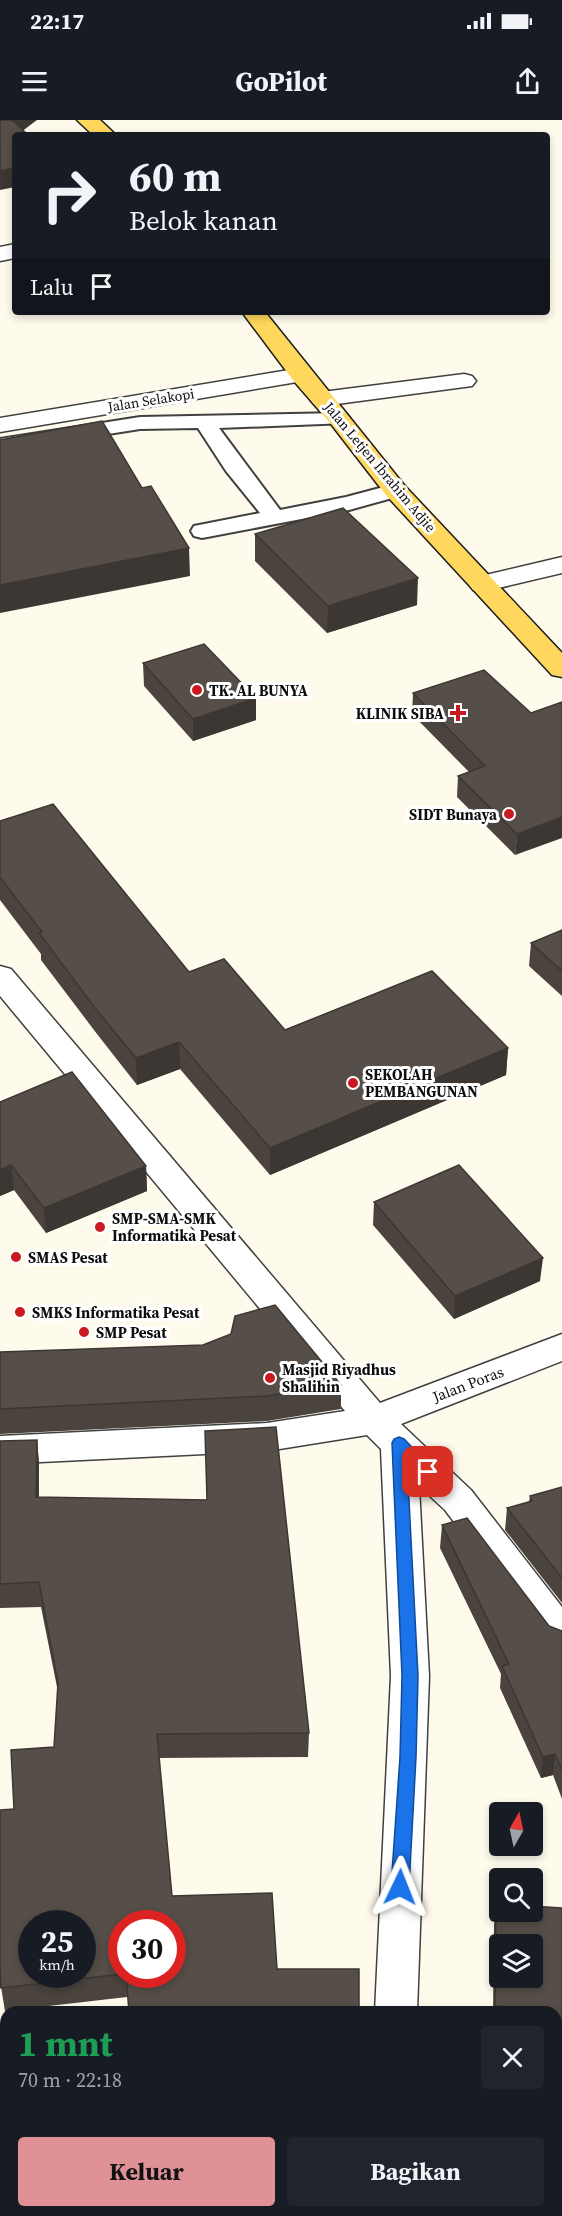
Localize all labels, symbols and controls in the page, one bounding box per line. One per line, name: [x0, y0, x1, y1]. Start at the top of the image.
text: 22:17: [30, 6, 84, 36]
text: GoPilot: [235, 63, 327, 100]
icon: menu: [18, 65, 51, 98]
icon: share: [511, 65, 544, 98]
text: 60 m: [129, 147, 222, 205]
icon: right: [30, 156, 108, 234]
text: Belok kanan: [129, 202, 278, 239]
icon: arrive: [85, 270, 118, 303]
text: Lalu: [30, 272, 73, 302]
street label: Jalan Selakopi: [105, 383, 196, 417]
street label: Jalan Letjen Ibrahim Adjie: [319, 397, 440, 536]
place label: TK. AL BUNYA: [209, 680, 308, 701]
marker: TK. AL BUNYA: [190, 683, 204, 697]
place label: KLINIK SIBA: [356, 703, 444, 724]
marker: KLINIK SIBA: [449, 704, 467, 722]
place label: SIDT Bunaya: [409, 804, 498, 825]
marker: SIDT Bunaya: [502, 807, 516, 821]
place label: SEKOLAH PEMBANGUNAN: [365, 1064, 478, 1102]
marker: SEKOLAH PEMBANGUNAN: [346, 1076, 360, 1090]
place label: SMP-SMA-SMK Informatika Pesat: [112, 1208, 237, 1246]
marker: SMP-SMA-SMK Informatika Pesat: [93, 1220, 107, 1234]
place label: SMAS Pesat: [28, 1247, 108, 1268]
marker: SMAS Pesat: [9, 1250, 23, 1264]
place label: SMKS Informatika Pesat: [32, 1302, 200, 1323]
marker: SMKS Informatika Pesat: [13, 1305, 27, 1319]
place label: SMP Pesat: [96, 1322, 167, 1343]
marker: SMP Pesat: [77, 1325, 91, 1339]
place label: Masjid Riyadhus Shalihin: [282, 1359, 396, 1397]
street label: Jalan Poras: [429, 1361, 507, 1407]
marker: Masjid Riyadhus Shalihin: [263, 1371, 277, 1385]
pin: [402, 1446, 453, 1497]
icon: arrive: [411, 1455, 444, 1488]
north arrow: [489, 1802, 543, 1856]
map controls: [489, 1802, 543, 1988]
position arrow: [368, 1855, 432, 1919]
button: search: [489, 1868, 543, 1922]
speed limit sign: 30: [108, 1910, 186, 1988]
text: 25: [41, 1921, 73, 1962]
button: layers: [489, 1934, 543, 1988]
text: km/h: [39, 1954, 75, 1975]
text: 1 mnt: [18, 2019, 113, 2068]
button: close: [481, 2026, 544, 2089]
text: 70 m · 22:18: [18, 2066, 122, 2094]
button: Keluar: [18, 2137, 275, 2206]
button: Bagikan: [287, 2137, 544, 2206]

